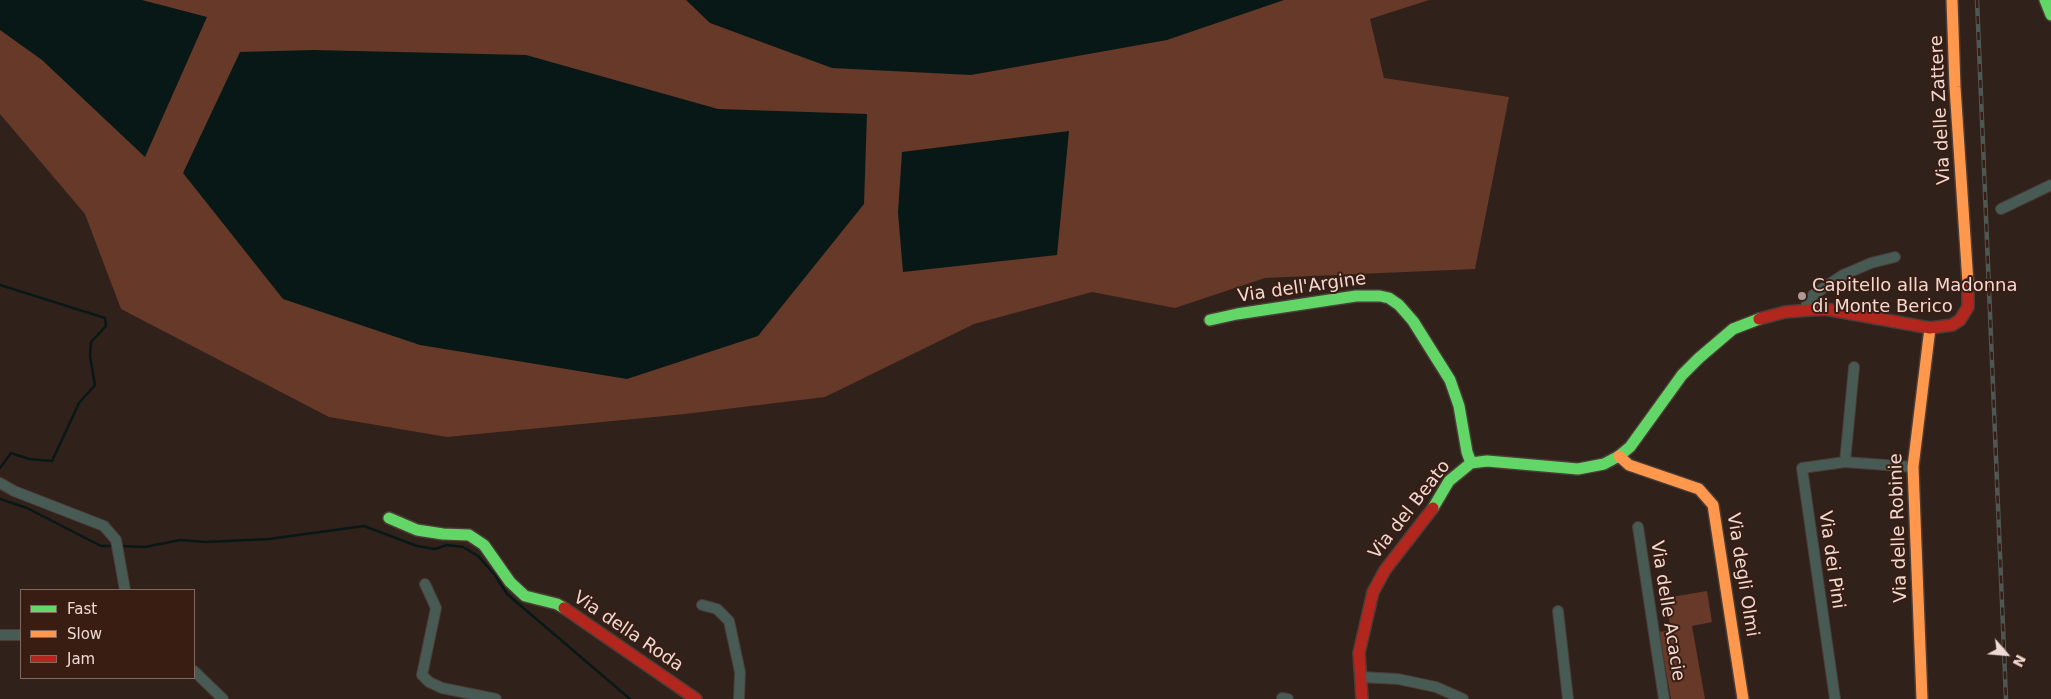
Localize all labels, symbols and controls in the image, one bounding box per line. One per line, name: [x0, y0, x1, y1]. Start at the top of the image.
street label: Via delle Zattere: [1926, 35, 1956, 185]
street label: Via dell'Argine: [1236, 268, 1368, 308]
place label: Capitello alla Madonna di Monte Berico: [1812, 275, 2018, 318]
marker: Capitello alla Madonna di Monte Berico: [1796, 290, 1808, 302]
street label: Via delle Robinie: [1886, 453, 1912, 603]
street label: Via del Beato: [1365, 456, 1455, 564]
street label: Via dei Pini: [1813, 510, 1849, 610]
street label: Via degli Olmi: [1722, 512, 1762, 638]
street label: Via delle Acacie: [1645, 539, 1689, 683]
street label: Via della Roda: [569, 587, 687, 677]
legend: [20, 589, 195, 679]
text: Fast: [67, 600, 97, 618]
text: Slow: [67, 625, 102, 643]
north arrow: [1981, 629, 2031, 679]
text: Jam: [67, 650, 95, 668]
text: N: [2010, 652, 2029, 670]

